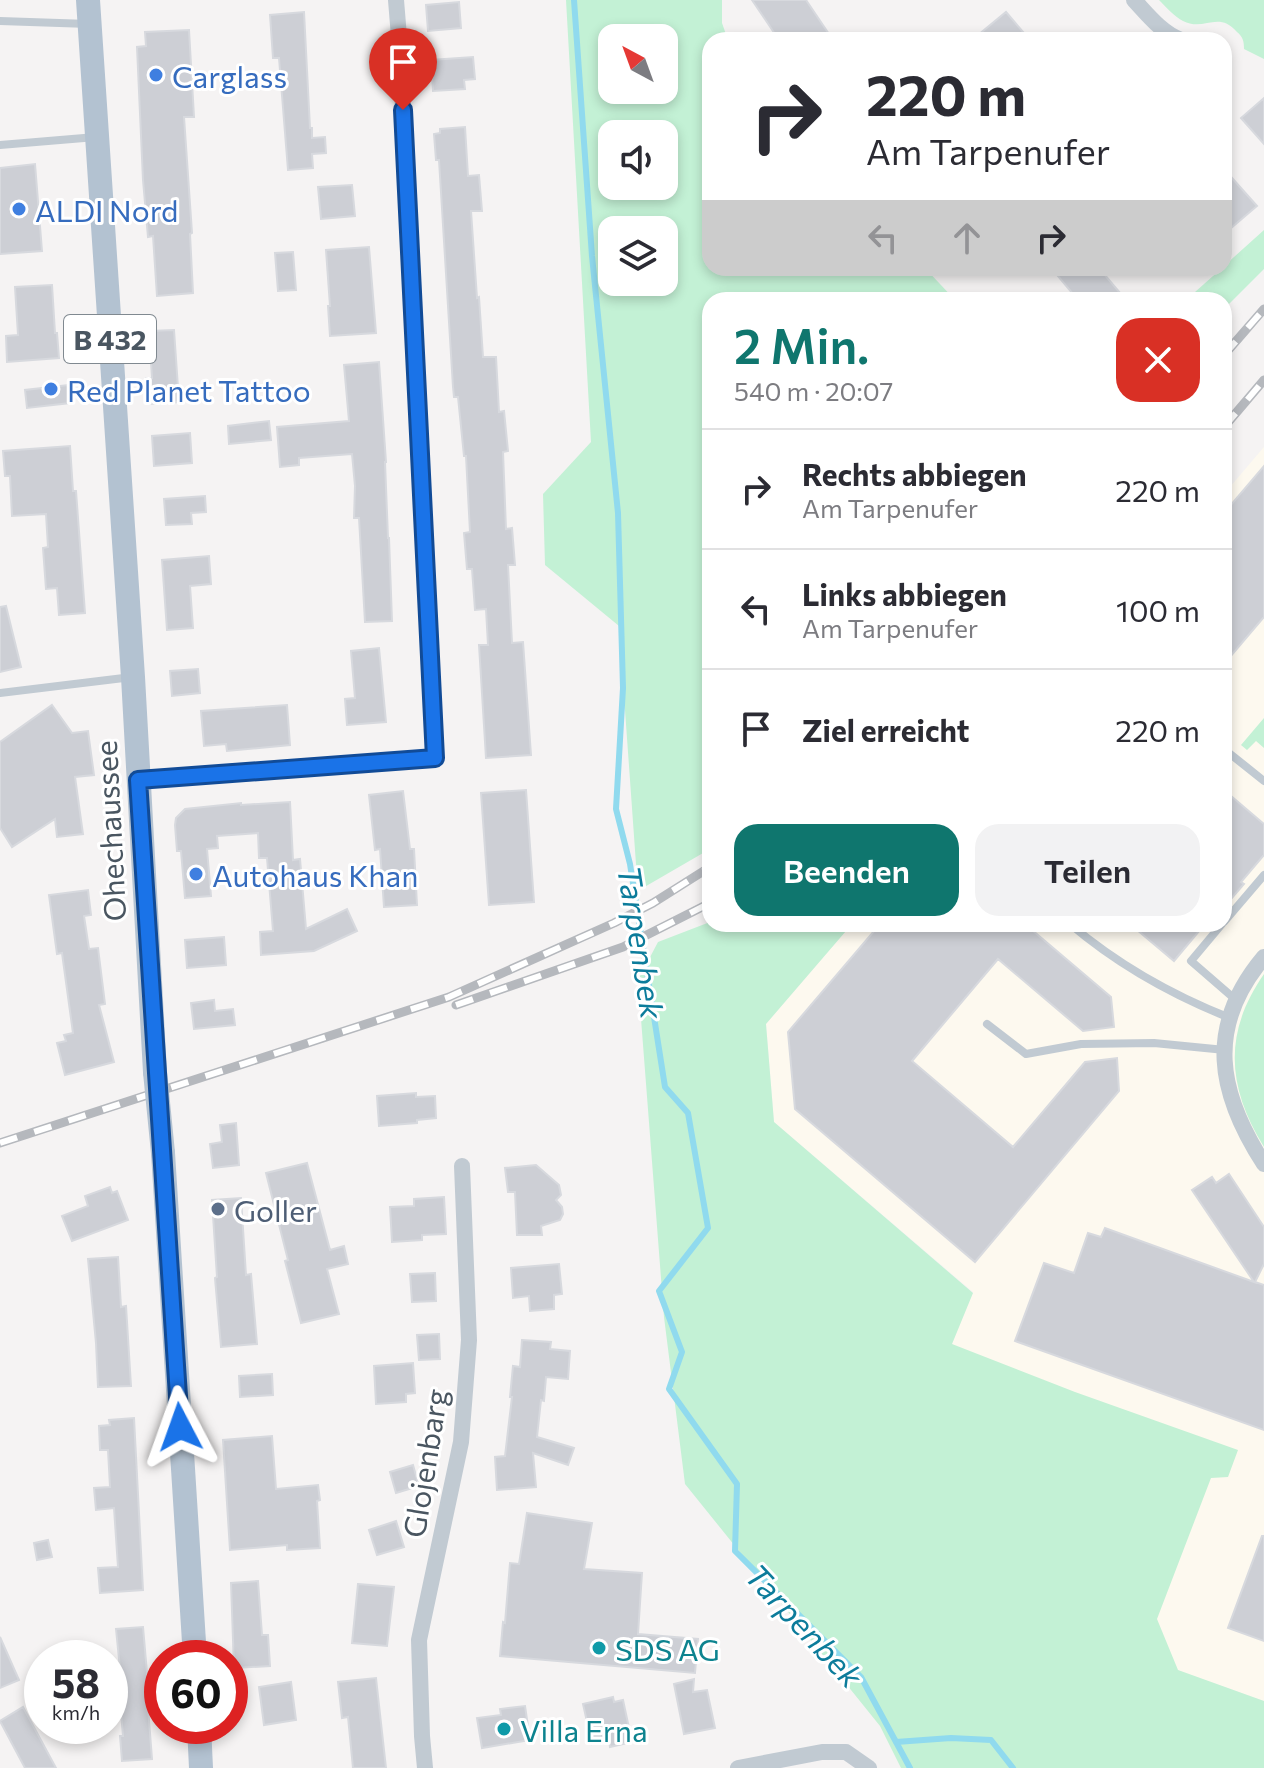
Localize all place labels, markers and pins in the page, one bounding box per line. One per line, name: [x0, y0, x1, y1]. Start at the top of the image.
pin: [369, 28, 437, 110]
place label: Carglass: [172, 57, 287, 94]
marker: Carglass: [147, 66, 165, 84]
place label: ALDI Nord: [35, 191, 178, 228]
marker: ALDI Nord: [10, 200, 28, 218]
place label: Red Planet Tattoo: [67, 371, 311, 408]
marker: Red Planet Tattoo: [42, 380, 60, 398]
place label: Autohaus Khan: [212, 856, 418, 893]
marker: Autohaus Khan: [187, 865, 205, 883]
place label: Goller: [234, 1191, 317, 1228]
marker: Goller: [209, 1200, 227, 1218]
place label: SDS AG: [615, 1630, 720, 1667]
marker: SDS AG: [590, 1639, 608, 1657]
place label: Villa Erna: [520, 1711, 648, 1748]
marker: Villa Erna: [495, 1720, 513, 1738]

